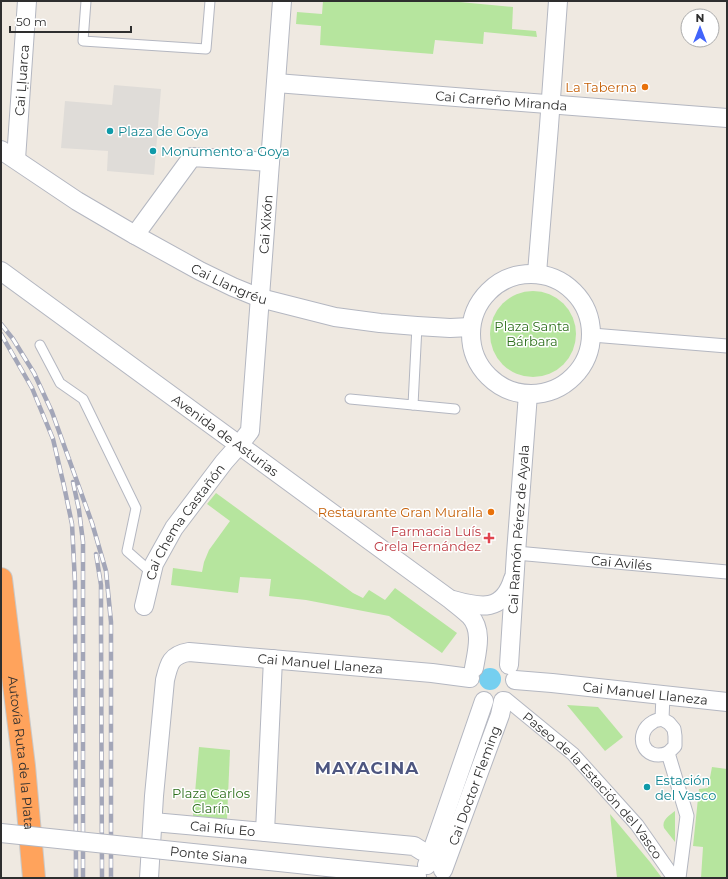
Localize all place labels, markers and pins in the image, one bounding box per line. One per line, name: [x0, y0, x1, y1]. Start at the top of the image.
place label: La Taberna: [565, 79, 637, 95]
marker: La Taberna: [640, 82, 650, 92]
place label: Plaza de Goya: [118, 123, 209, 139]
marker: Plaza de Goya: [105, 126, 115, 136]
place label: Monumento a Goya: [161, 143, 290, 159]
marker: Monumento a Goya: [148, 146, 158, 156]
place label: Restaurante Gran Muralla: [318, 504, 483, 520]
marker: Restaurante Gran Muralla: [486, 507, 496, 517]
place label: Farmacia Luís Grela Fernández: [374, 523, 481, 554]
marker: Farmacia Luís Grela Fernández: [484, 533, 494, 543]
place label: Estación del Vasco: [655, 772, 716, 803]
marker: Estación del Vasco: [642, 782, 652, 792]

